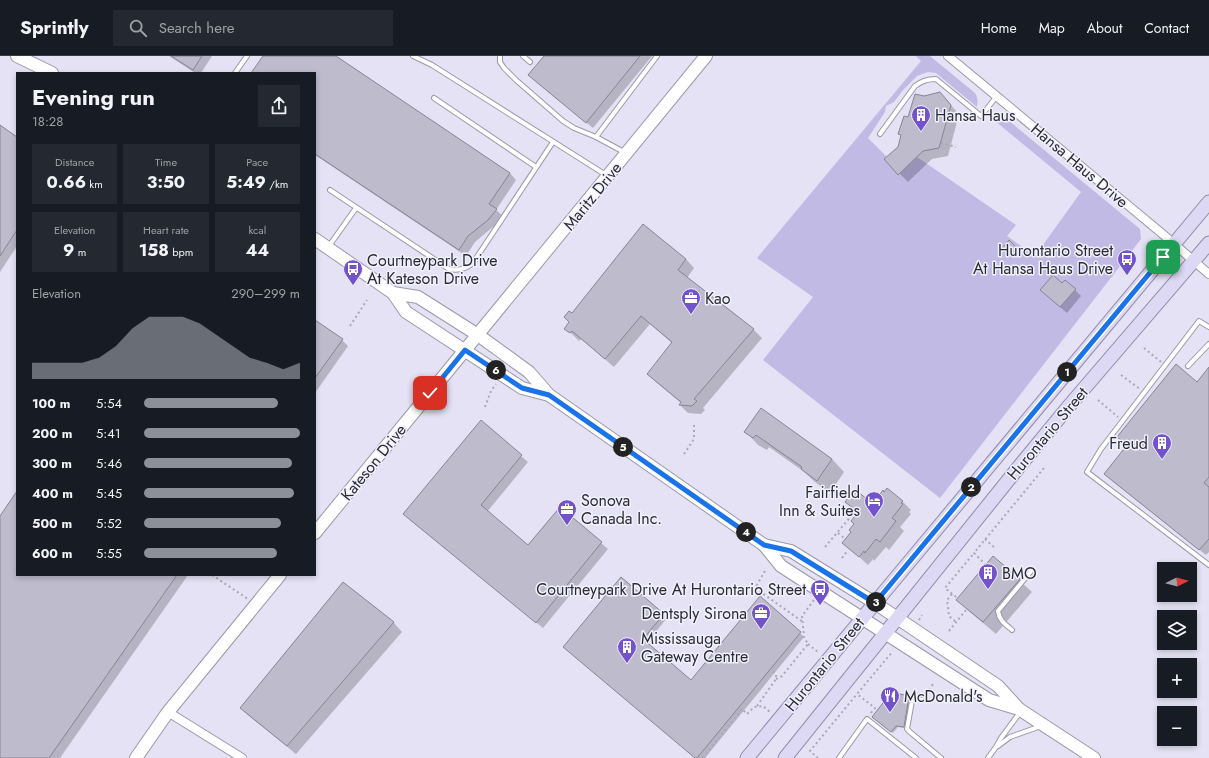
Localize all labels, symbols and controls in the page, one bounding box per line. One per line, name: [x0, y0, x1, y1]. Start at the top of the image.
search box: [113, 10, 393, 46]
text: Sprintly: [20, 14, 89, 41]
icon: search: [127, 17, 149, 39]
text: Search here: [159, 17, 235, 39]
text: Home: [981, 18, 1017, 38]
text: Map: [1039, 18, 1065, 38]
text: About: [1087, 18, 1122, 38]
text: Contact: [1144, 18, 1189, 38]
text: Evening run: [32, 81, 155, 113]
button: share: [258, 85, 300, 127]
building icon: Hansa Haus: [910, 104, 932, 132]
place label: Hansa Haus: [935, 104, 1015, 127]
text: 18:28: [32, 112, 63, 131]
street label: Hansa Haus Drive: [1026, 118, 1133, 213]
text: Distance: [55, 154, 94, 170]
text: Time: [155, 154, 177, 170]
text: Pace: [246, 154, 268, 170]
street label: Maritz Drive: [558, 157, 627, 235]
text: 0.66: [47, 170, 86, 194]
text: 3:50: [147, 170, 185, 194]
text: 5:49: [226, 170, 266, 194]
text: km: [86, 176, 103, 192]
text: /km: [266, 176, 288, 192]
text: Elevation: [54, 222, 95, 238]
text: Heart rate: [143, 222, 189, 238]
text: kcal: [248, 222, 266, 238]
text: 9: [63, 238, 74, 262]
text: 158: [139, 238, 169, 262]
text: 44: [245, 238, 269, 262]
place label: Hurontario Street At Hansa Haus Drive: [973, 239, 1113, 280]
pin: [1146, 240, 1180, 274]
text: m: [74, 244, 86, 260]
text: bpm: [169, 244, 193, 260]
icon: arrive: [1152, 246, 1174, 268]
bus stop icon: Hurontario Street At Hansa Haus Drive: [1116, 248, 1138, 276]
place label: Courtneypark Drive At Kateson Drive: [367, 249, 498, 290]
bus stop icon: Courtneypark Drive At Kateson Drive: [342, 258, 364, 286]
text: Elevation: [32, 284, 81, 303]
text: 290–299 m: [231, 284, 300, 303]
office icon: Kao: [680, 287, 702, 315]
place label: Kao: [705, 287, 731, 310]
pin: 6: [486, 360, 506, 380]
text: 6: [492, 362, 500, 378]
pin: 1: [1057, 362, 1077, 382]
text: 1: [1064, 364, 1070, 380]
pin: [413, 376, 447, 410]
icon: check: [419, 382, 441, 404]
street label: Hurontario Street: [1002, 382, 1093, 485]
text: 100 m: [32, 394, 70, 413]
text: 5:54: [96, 394, 122, 413]
street label: Kateson Drive: [335, 419, 412, 506]
text: 200 m: [32, 424, 72, 443]
text: 5:41: [96, 424, 121, 443]
place label: Freud: [1109, 432, 1148, 455]
building icon: Freud: [1151, 432, 1173, 460]
pin: 5: [613, 437, 633, 457]
text: 5: [619, 439, 627, 455]
text: 300 m: [32, 454, 72, 473]
text: 5:46: [96, 454, 122, 473]
pin: 2: [961, 477, 981, 497]
text: 2: [967, 479, 975, 495]
place label: Fairfield Inn & Suites: [779, 481, 860, 522]
text: 400 m: [32, 484, 73, 503]
text: 5:45: [96, 484, 122, 503]
place label: Sonova Canada Inc.: [581, 489, 662, 530]
hotel icon: Fairfield Inn & Suites: [863, 490, 885, 518]
office icon: Sonova Canada Inc.: [556, 498, 578, 526]
text: 500 m: [32, 514, 72, 533]
text: 5:52: [96, 514, 122, 533]
pin: 4: [736, 522, 756, 542]
text: 4: [742, 524, 750, 540]
text: 600 m: [32, 544, 72, 563]
text: 5:55: [96, 544, 122, 563]
building icon: BMO: [977, 562, 999, 590]
place label: BMO: [1002, 562, 1037, 585]
north arrow: [1157, 562, 1197, 602]
map controls: [1157, 562, 1197, 746]
place label: Courtneypark Drive At Hurontario Street: [536, 578, 806, 601]
bus stop icon: Courtneypark Drive At Hurontario Street: [809, 578, 831, 606]
pin: 3: [866, 592, 886, 612]
text: 3: [873, 594, 879, 610]
place label: Dentsply Sirona: [642, 602, 747, 625]
office icon: Dentsply Sirona: [750, 602, 772, 630]
button: layers: [1157, 610, 1197, 650]
street label: Hurontario Street: [779, 612, 870, 716]
place label: Mississauga Gateway Centre: [641, 627, 748, 668]
building icon: Mississauga Gateway Centre: [616, 636, 638, 664]
button: +: [1157, 658, 1197, 698]
restaurant icon: McDonald's: [879, 685, 901, 713]
place label: McDonald's: [904, 685, 983, 708]
button: −: [1157, 706, 1197, 746]

